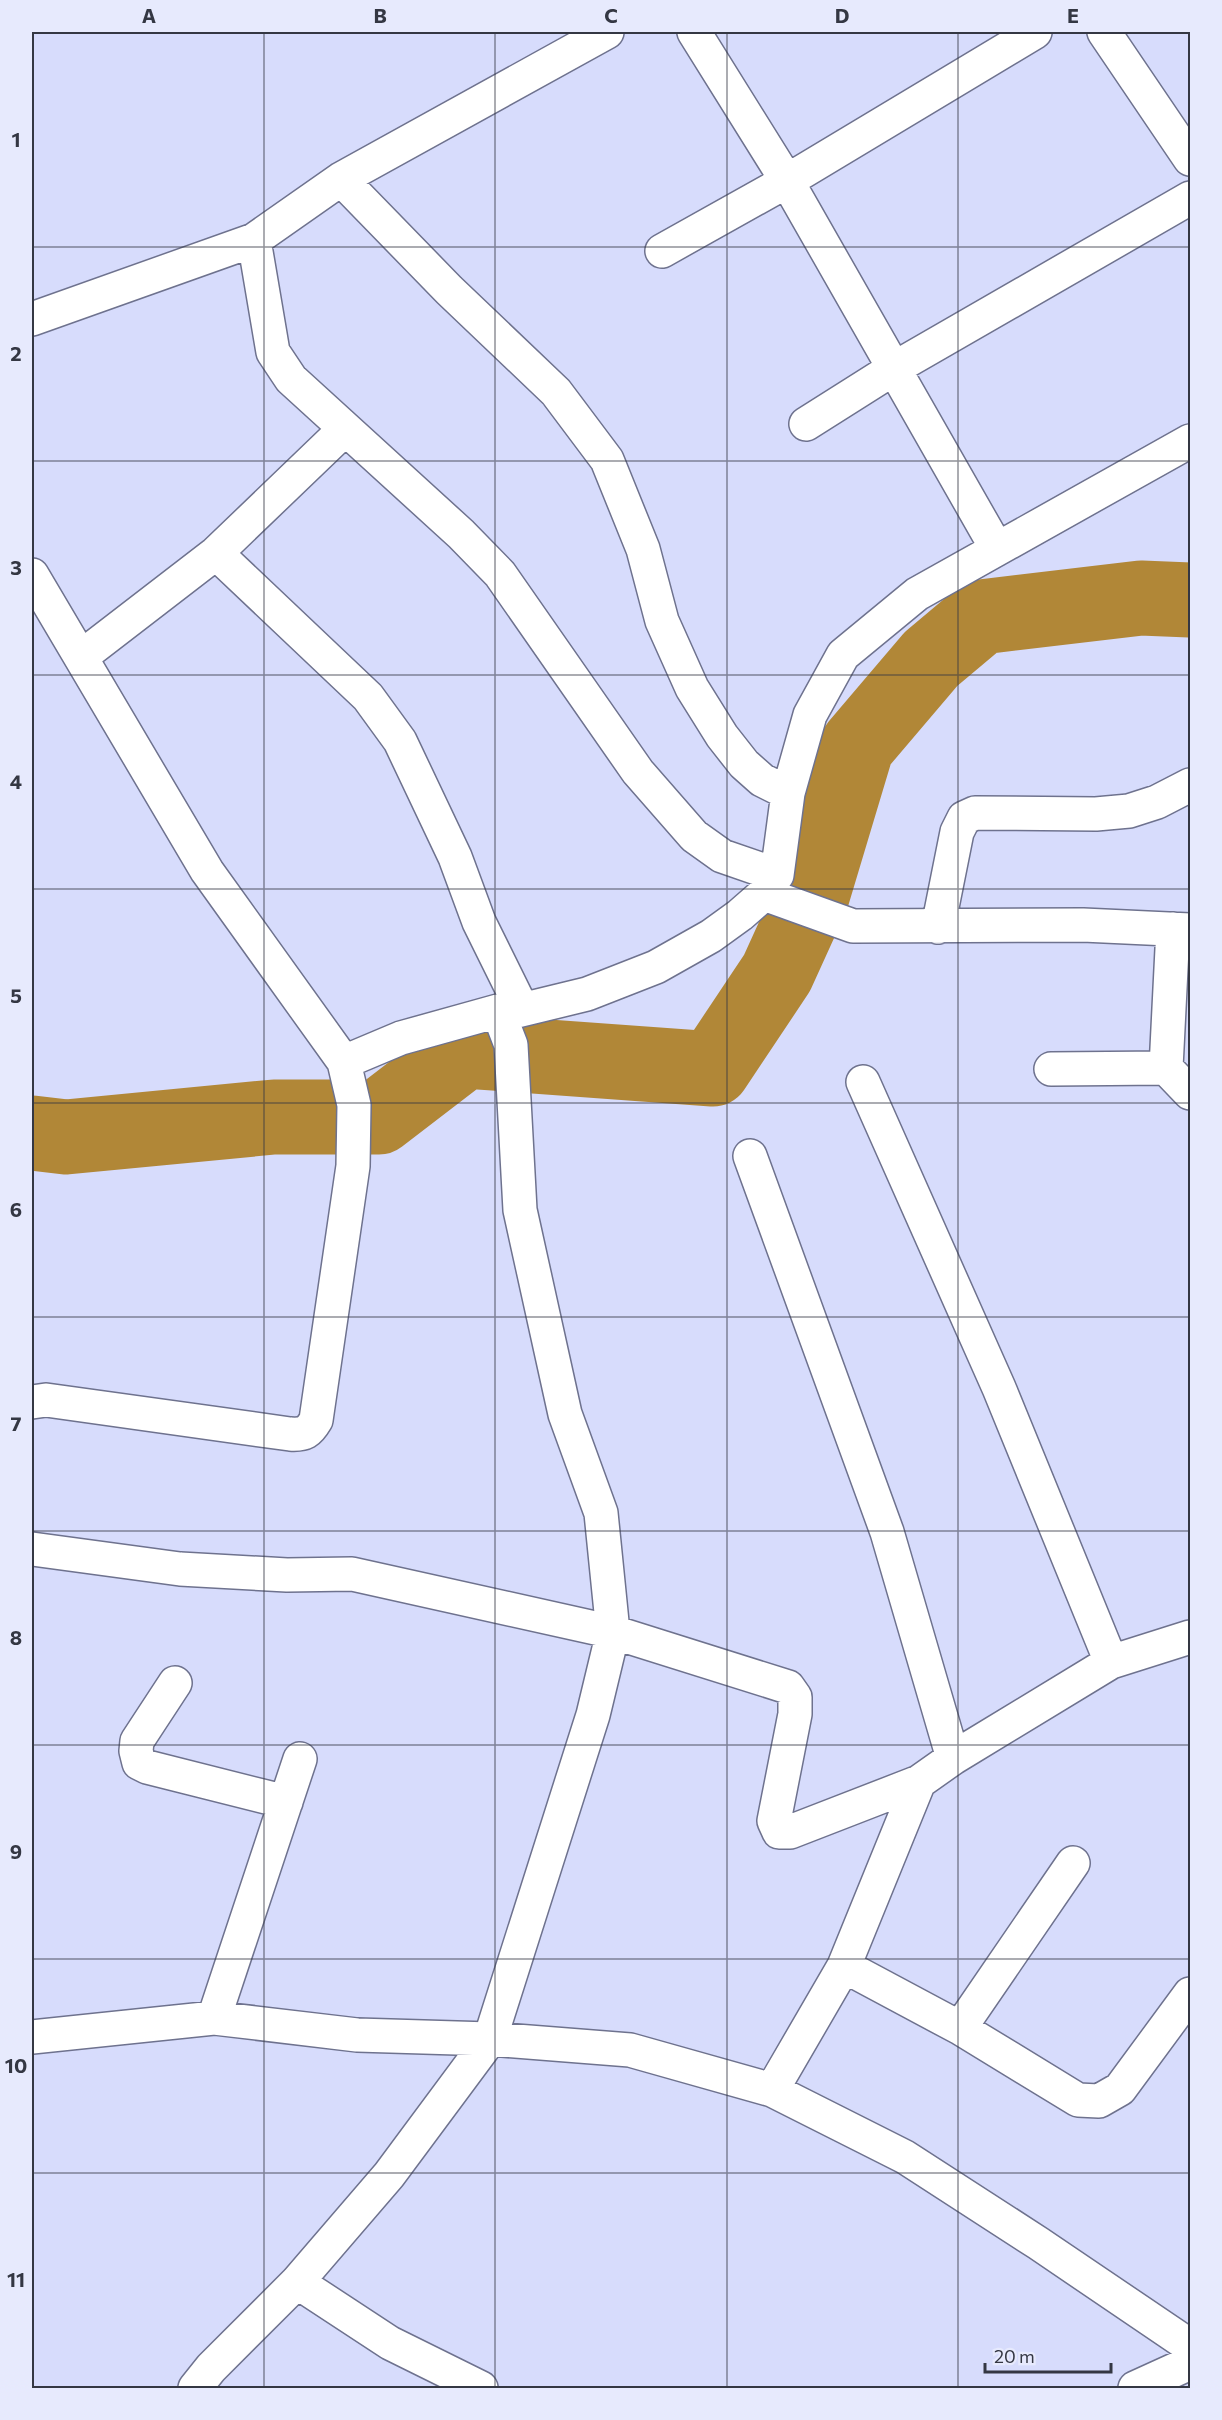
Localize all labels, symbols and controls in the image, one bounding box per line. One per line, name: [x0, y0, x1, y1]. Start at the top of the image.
text: A: [142, 3, 156, 27]
text: B: [373, 3, 387, 27]
text: C: [604, 3, 618, 27]
text: D: [835, 3, 849, 27]
text: E: [1067, 3, 1079, 27]
text: 1: [11, 127, 21, 151]
text: 2: [10, 341, 22, 365]
text: 3: [10, 555, 22, 579]
text: 4: [10, 769, 22, 793]
text: 5: [10, 983, 22, 1007]
text: 6: [10, 1197, 22, 1221]
text: 7: [11, 1411, 22, 1435]
text: 8: [10, 1625, 22, 1649]
text: 9: [10, 1839, 22, 1863]
text: 10: [5, 2053, 27, 2077]
text: 11: [7, 2267, 25, 2291]
scale bar: [985, 2336, 1111, 2374]
text: 20 m: [994, 2345, 1035, 2367]

